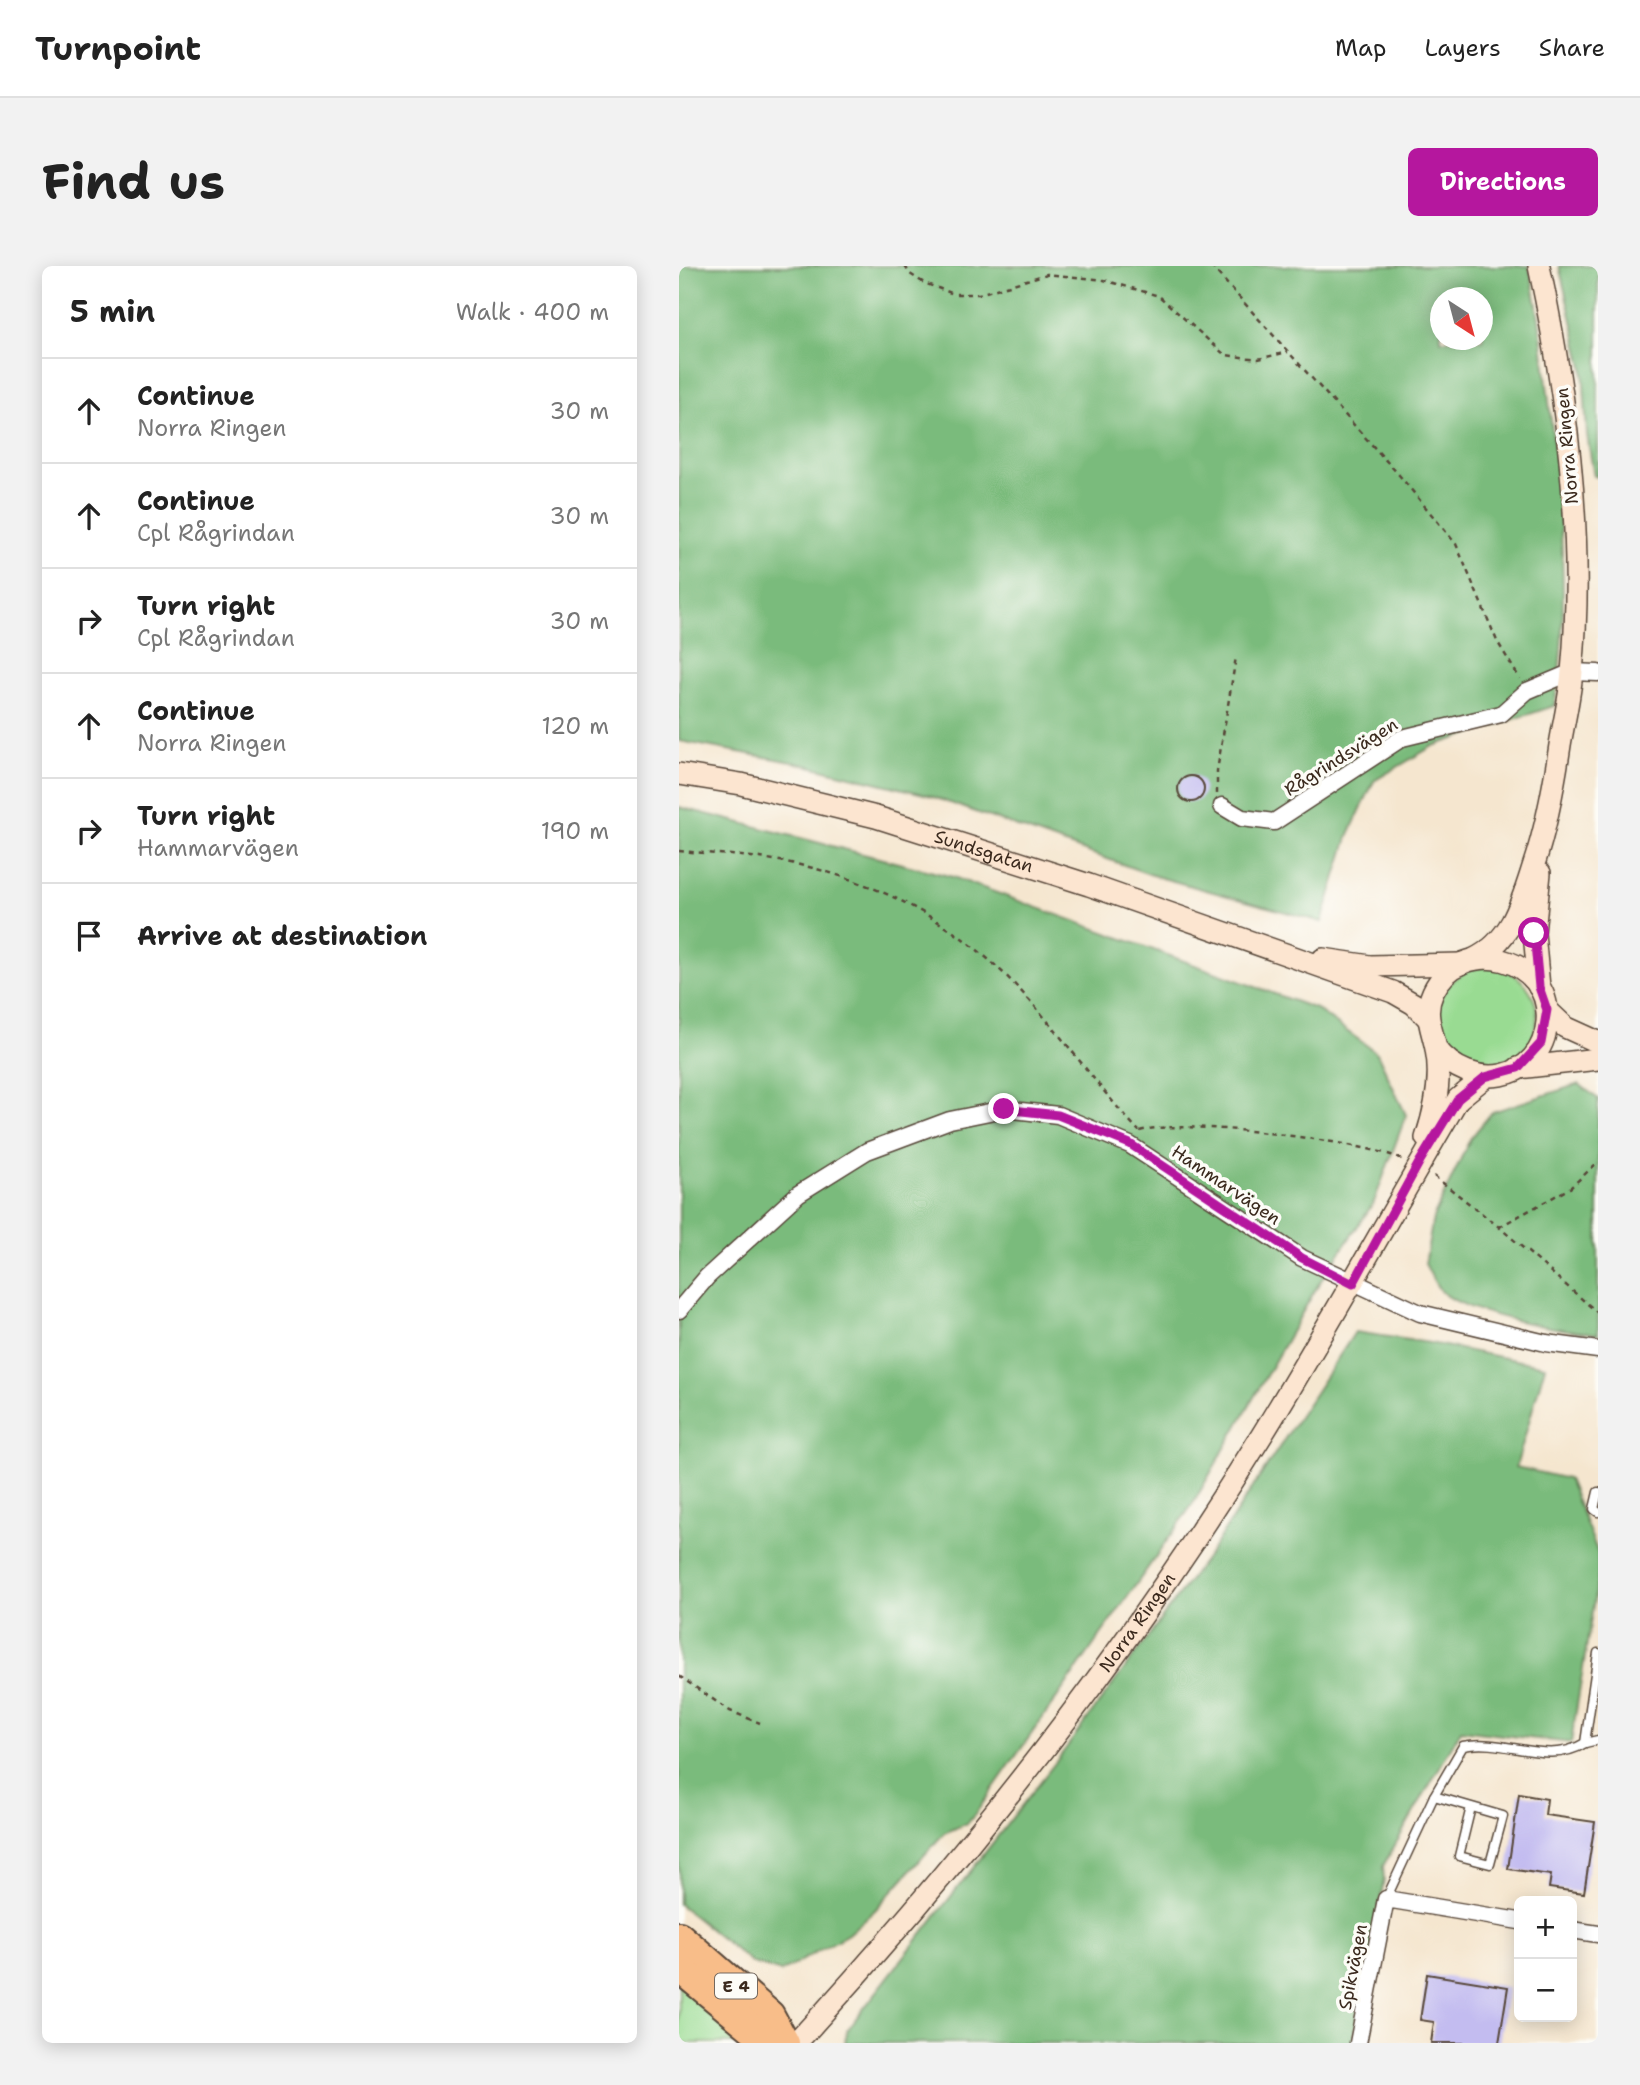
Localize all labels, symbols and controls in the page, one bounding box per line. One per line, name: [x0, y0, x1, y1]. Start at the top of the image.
text: Turnpoint: [35, 26, 201, 71]
text: Map: [1335, 32, 1386, 64]
text: Layers: [1424, 32, 1501, 64]
text: Share: [1539, 32, 1605, 64]
button: Directions: [1408, 148, 1598, 216]
text: Find us: [42, 149, 225, 215]
north arrow: [1430, 287, 1493, 350]
text: 5 min: [70, 291, 155, 332]
text: Walk · 400 m: [456, 297, 609, 327]
text: Continue: [137, 378, 255, 413]
street label: Norra Ringen: [1550, 387, 1584, 505]
icon: ahead: [70, 392, 108, 430]
text: 30 m: [550, 396, 609, 426]
text: Norra Ringen: [137, 413, 286, 443]
text: Continue: [137, 483, 255, 518]
icon: ahead: [70, 497, 108, 535]
text: 30 m: [550, 501, 609, 531]
text: Cpl Rågrindan: [137, 518, 295, 548]
text: Turn right: [137, 588, 275, 623]
icon: right: [70, 602, 108, 640]
text: 30 m: [550, 606, 609, 636]
text: Cpl Rågrindan: [137, 623, 295, 653]
text: Continue: [137, 693, 255, 728]
icon: ahead: [70, 707, 108, 745]
text: 120 m: [541, 711, 609, 741]
street label: Rågrindsvägen: [1280, 712, 1402, 802]
text: Norra Ringen: [137, 728, 286, 758]
text: Turn right: [137, 798, 275, 833]
icon: right: [70, 812, 108, 850]
text: 190 m: [541, 816, 609, 846]
street label: Sundsgatan: [931, 824, 1036, 878]
text: Hammarvägen: [137, 833, 299, 863]
icon: arrive: [70, 917, 108, 955]
route start: [1518, 917, 1549, 948]
text: Arrive at destination: [137, 918, 427, 953]
route end: [988, 1093, 1019, 1124]
street label: Hammarvägen: [1167, 1140, 1285, 1230]
street label: Norra Ringen: [1094, 1568, 1181, 1677]
map controls: [1514, 1896, 1577, 2022]
button: +: [1514, 1896, 1577, 1959]
street label: Spikvägen: [1333, 1922, 1373, 2012]
button: −: [1514, 1959, 1577, 2022]
road number: E 4: [715, 1974, 757, 1998]

